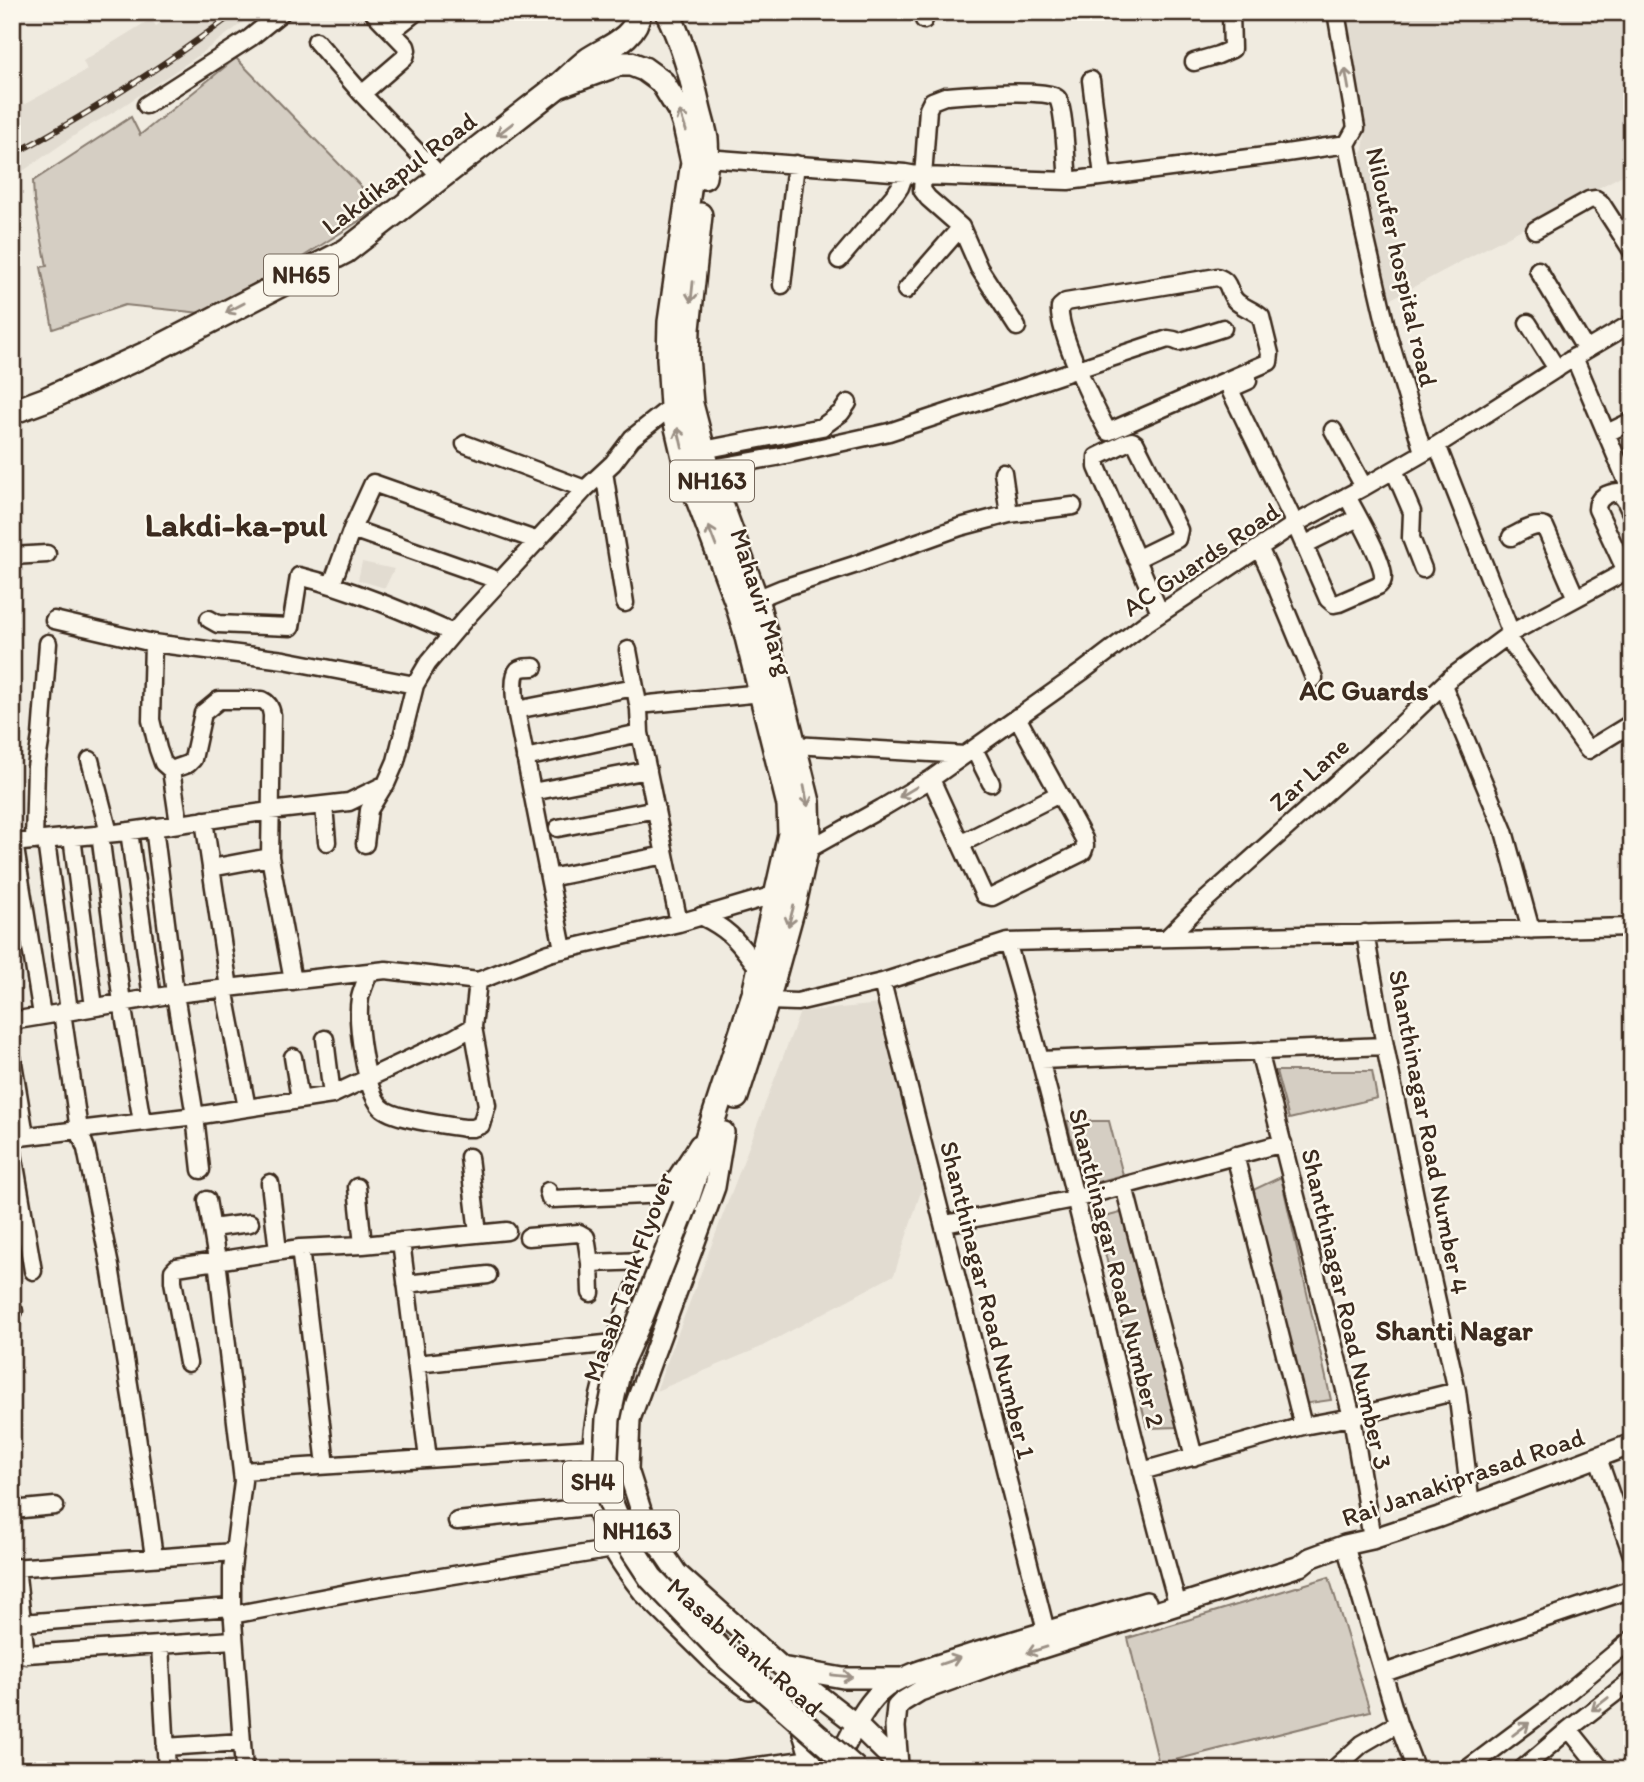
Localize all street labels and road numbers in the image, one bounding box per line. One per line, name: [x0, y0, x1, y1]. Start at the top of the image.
street label: Lakdikapul Road: [315, 104, 483, 242]
street label: Niloufer hospital road: [1359, 144, 1445, 390]
road number: NH65: [264, 254, 338, 296]
road number: NH163: [670, 460, 754, 502]
street label: AC Guards Road: [1116, 494, 1286, 623]
street label: Mahavir Marg: [723, 524, 801, 680]
street label: Zar Lane: [1262, 730, 1356, 818]
street label: Shanthinagar Road Number 4: [1382, 967, 1476, 1297]
street label: Shanthinagar Road Number 2: [1062, 1105, 1172, 1431]
street label: Shanthinagar Road Number 1: [933, 1138, 1043, 1462]
street label: Shanthinagar Road Number 3: [1294, 1145, 1400, 1473]
street label: Masab Tank Flyover: [575, 1168, 681, 1386]
street label: Rai Janakiprasad Road: [1337, 1420, 1589, 1534]
road number: SH4: [563, 1462, 623, 1502]
road number: NH163: [595, 1511, 679, 1552]
street label: Masab Tank Road: [661, 1571, 829, 1723]

